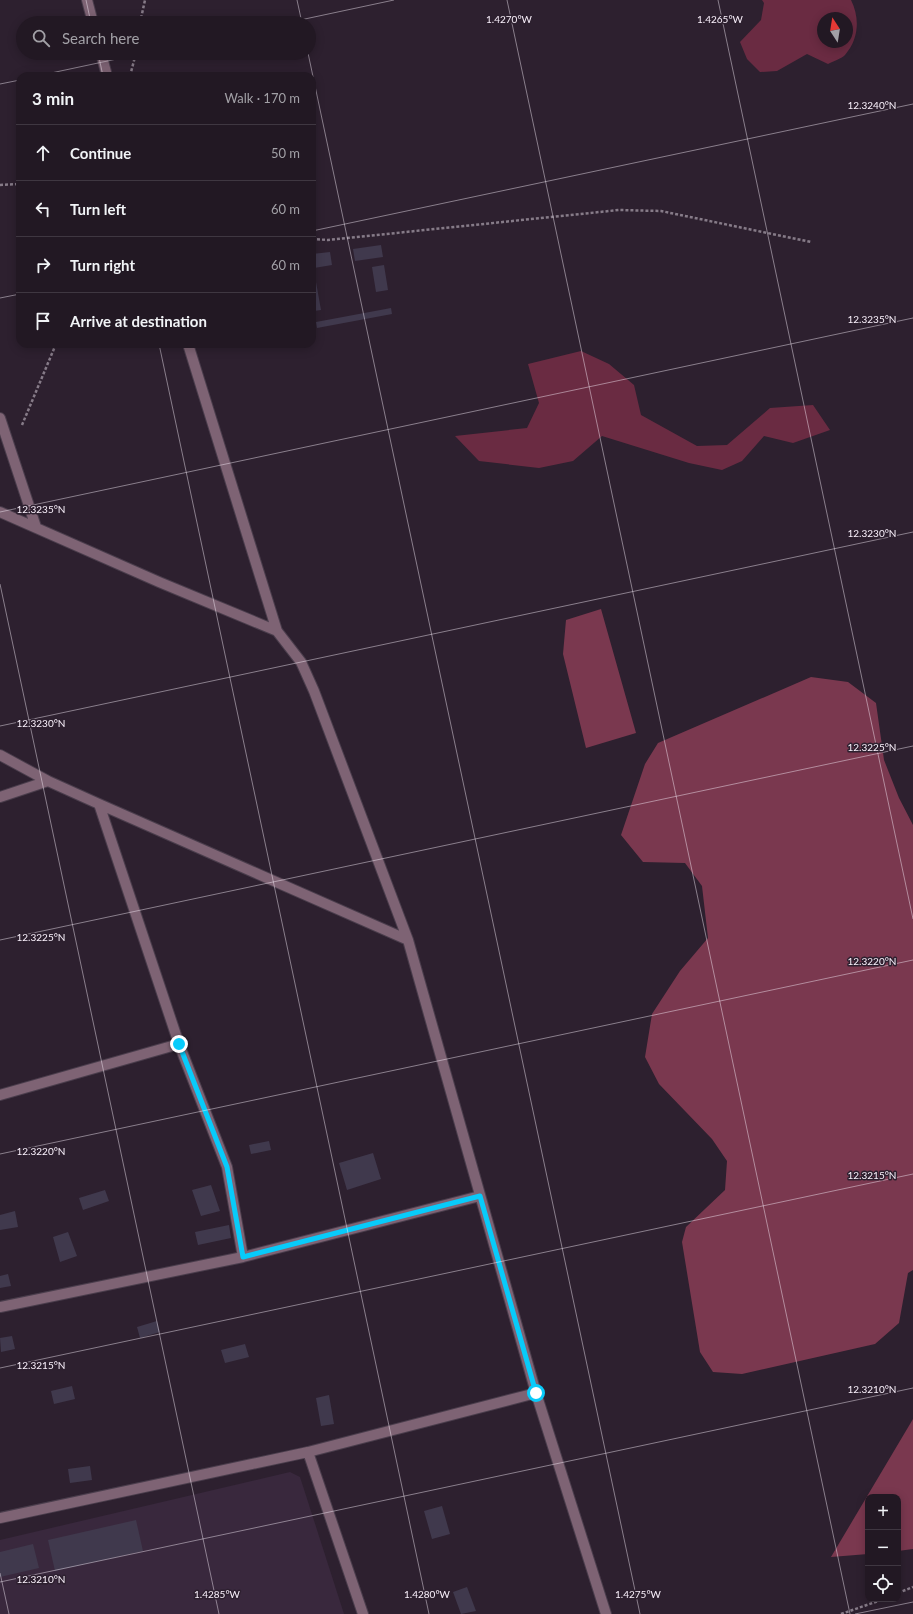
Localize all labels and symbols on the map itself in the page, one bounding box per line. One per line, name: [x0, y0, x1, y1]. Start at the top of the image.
north arrow: [817, 12, 853, 48]
text: 1.4270°W: [486, 13, 533, 25]
text: 1.4265°W: [697, 13, 744, 25]
text: 12.3240°N: [848, 99, 896, 111]
text: 12.3235°N: [848, 313, 896, 325]
text: 12.3235°N: [17, 503, 65, 515]
text: 12.3230°N: [848, 527, 896, 539]
text: 12.3230°N: [17, 717, 65, 729]
text: 12.3225°N: [848, 741, 896, 753]
text: 12.3225°N: [17, 931, 65, 943]
text: 12.3220°N: [848, 955, 896, 967]
route end: [170, 1035, 188, 1053]
text: 12.3220°N: [17, 1145, 65, 1157]
text: 12.3215°N: [848, 1169, 896, 1181]
text: 12.3215°N: [17, 1359, 65, 1371]
text: 12.3210°N: [848, 1383, 896, 1395]
route start: [527, 1384, 545, 1402]
text: 12.3210°N: [17, 1573, 65, 1585]
text: 1.4285°W: [194, 1588, 241, 1600]
text: 1.4280°W: [404, 1588, 451, 1600]
text: 1.4275°W: [615, 1588, 662, 1600]

